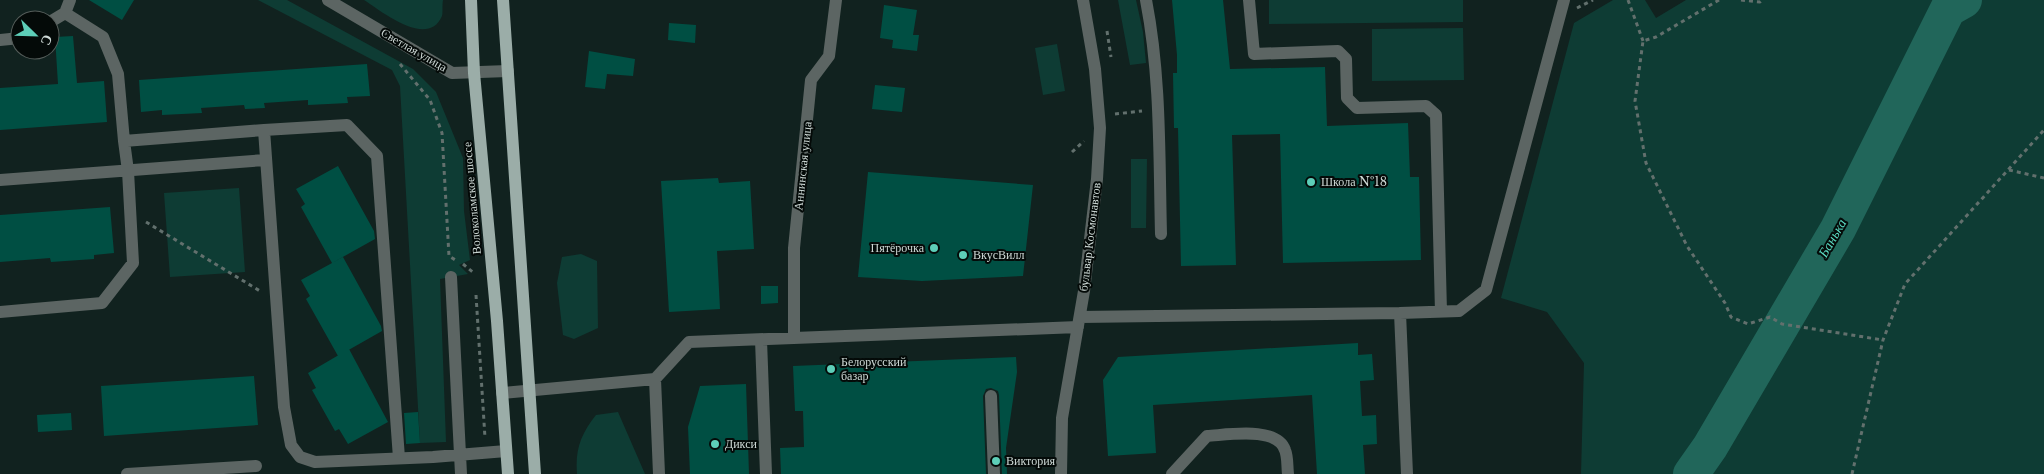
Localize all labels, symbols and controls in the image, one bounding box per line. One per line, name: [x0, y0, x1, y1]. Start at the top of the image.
north arrow: [10, 10, 60, 60]
street label: Светлая улица: [379, 25, 451, 75]
text: С: [37, 32, 57, 48]
street label: Аннинская улица: [790, 120, 815, 211]
street label: Волоколамское шоссе: [459, 141, 484, 255]
place label: Школа №18: [1321, 174, 1387, 189]
marker: Школа №18: [1305, 176, 1317, 188]
street label: бульвар Космонавтов: [1075, 181, 1104, 292]
water label: Банька: [1813, 215, 1850, 261]
place label: Пятёрочка: [871, 240, 925, 255]
marker: Пятёрочка: [928, 242, 940, 254]
place label: ВкусВилл: [973, 247, 1024, 262]
marker: ВкусВилл: [957, 249, 969, 261]
place label: Белорусский базар: [841, 354, 907, 383]
marker: Белорусский базар: [825, 363, 837, 375]
place label: Дикси: [725, 436, 757, 451]
marker: Дикси: [709, 438, 721, 450]
place label: Виктория: [1006, 453, 1056, 468]
marker: Виктория: [990, 455, 1002, 467]

